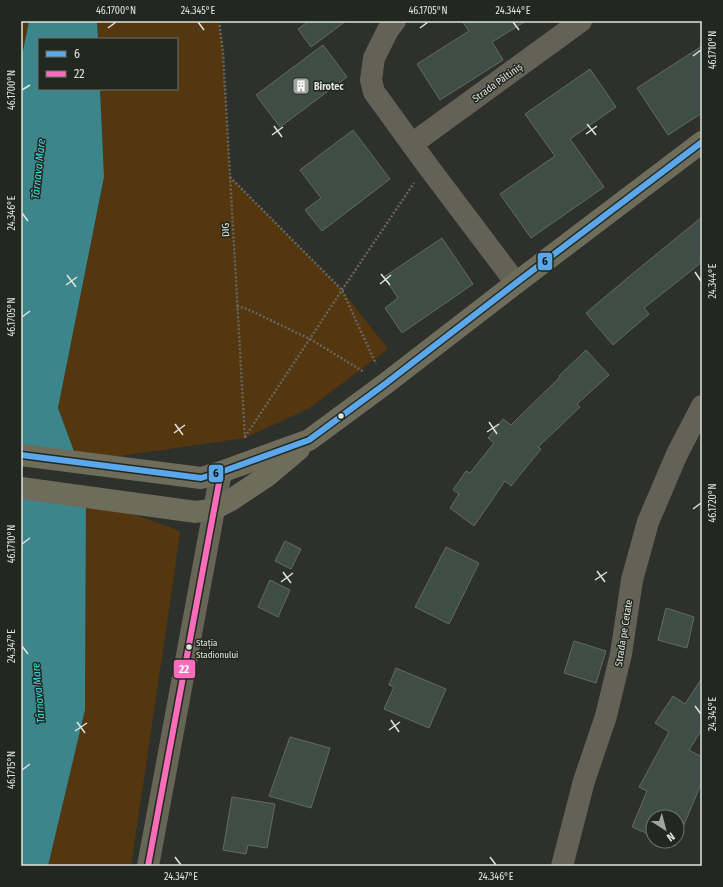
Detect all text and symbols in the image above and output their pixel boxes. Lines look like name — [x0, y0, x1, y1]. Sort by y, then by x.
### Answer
text: 46.1700°N — [96, 5, 136, 17]
text: 24.345°E — [181, 5, 215, 17]
text: 46.1705°N — [408, 5, 448, 17]
text: 24.344°E — [496, 5, 531, 17]
text: 46.1710°N — [707, 31, 719, 69]
legend — [38, 38, 178, 90]
text: 6 — [74, 47, 80, 61]
street label: Strada Păltiniș — [470, 61, 525, 105]
text: 22 — [74, 67, 85, 81]
text: 46.1700°N — [6, 70, 18, 110]
building icon: Birotec — [291, 76, 311, 96]
place label: Birotec — [314, 81, 344, 93]
water label: Târnava Mare — [29, 138, 48, 200]
text: 24.346°E — [6, 195, 18, 230]
street label: DIG — [220, 222, 232, 237]
line badge: 6 — [537, 252, 553, 271]
text: 6 — [542, 255, 548, 268]
text: 24.344°E — [707, 263, 719, 298]
text: 46.1705°N — [6, 297, 18, 337]
unlabelled marker — [336, 411, 346, 421]
line badge: 6 — [208, 464, 224, 483]
text: 6 — [213, 467, 219, 480]
text: 46.1720°N — [707, 483, 719, 523]
text: 46.1710°N — [6, 525, 18, 563]
street label: Strada pe Cetate — [613, 599, 635, 667]
text: 24.347°E — [6, 629, 18, 663]
place label: Stația Stadionului — [196, 638, 238, 660]
marker: Stația Stadionului — [184, 642, 194, 652]
line badge: 22 — [173, 659, 196, 679]
water label: Târnava Mare — [29, 662, 48, 724]
text: 22 — [178, 663, 189, 676]
text: 24.345°E — [707, 697, 719, 731]
text: 46.1715°N — [6, 751, 18, 789]
north arrow — [645, 809, 685, 849]
text: N — [664, 829, 677, 844]
text: 24.347°E — [164, 871, 198, 883]
text: 24.346°E — [479, 871, 514, 883]

